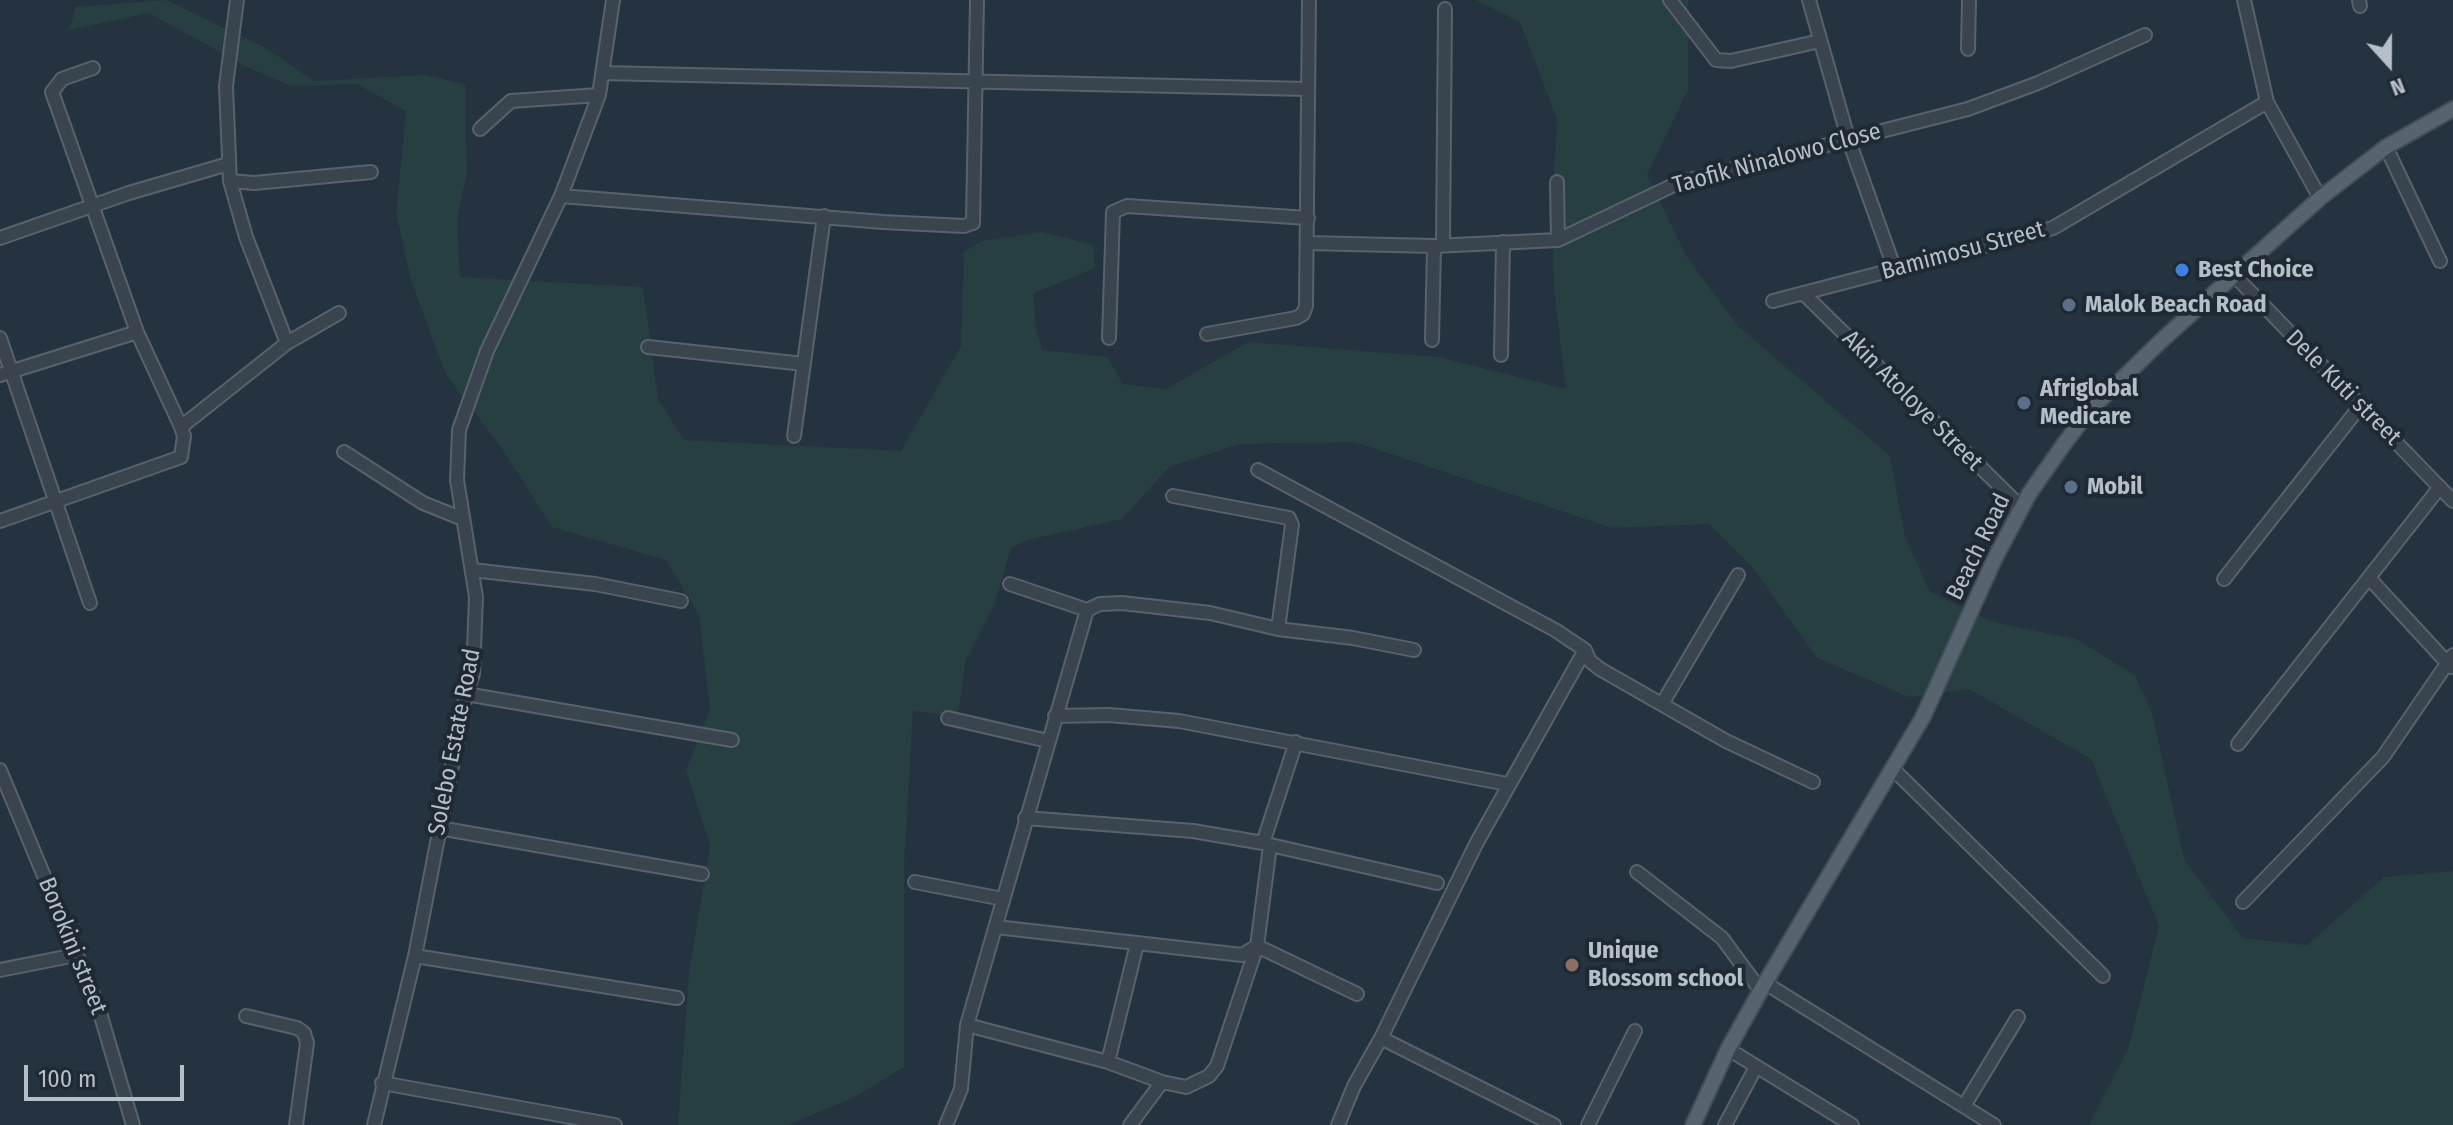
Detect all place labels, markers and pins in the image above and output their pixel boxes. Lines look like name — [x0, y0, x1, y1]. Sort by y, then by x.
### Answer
place label: Best Choice — [2198, 256, 2314, 284]
marker: Best Choice — [2173, 261, 2191, 279]
place label: Malok Beach Road — [2085, 291, 2267, 319]
marker: Malok Beach Road — [2060, 296, 2078, 314]
place label: Afriglobal Medicare — [2040, 375, 2138, 431]
marker: Afriglobal Medicare — [2015, 394, 2033, 412]
place label: Mobil — [2087, 473, 2143, 501]
marker: Mobil — [2062, 478, 2080, 496]
place label: Unique Blossom school — [1588, 937, 1743, 993]
marker: Unique Blossom school — [1563, 956, 1581, 974]

